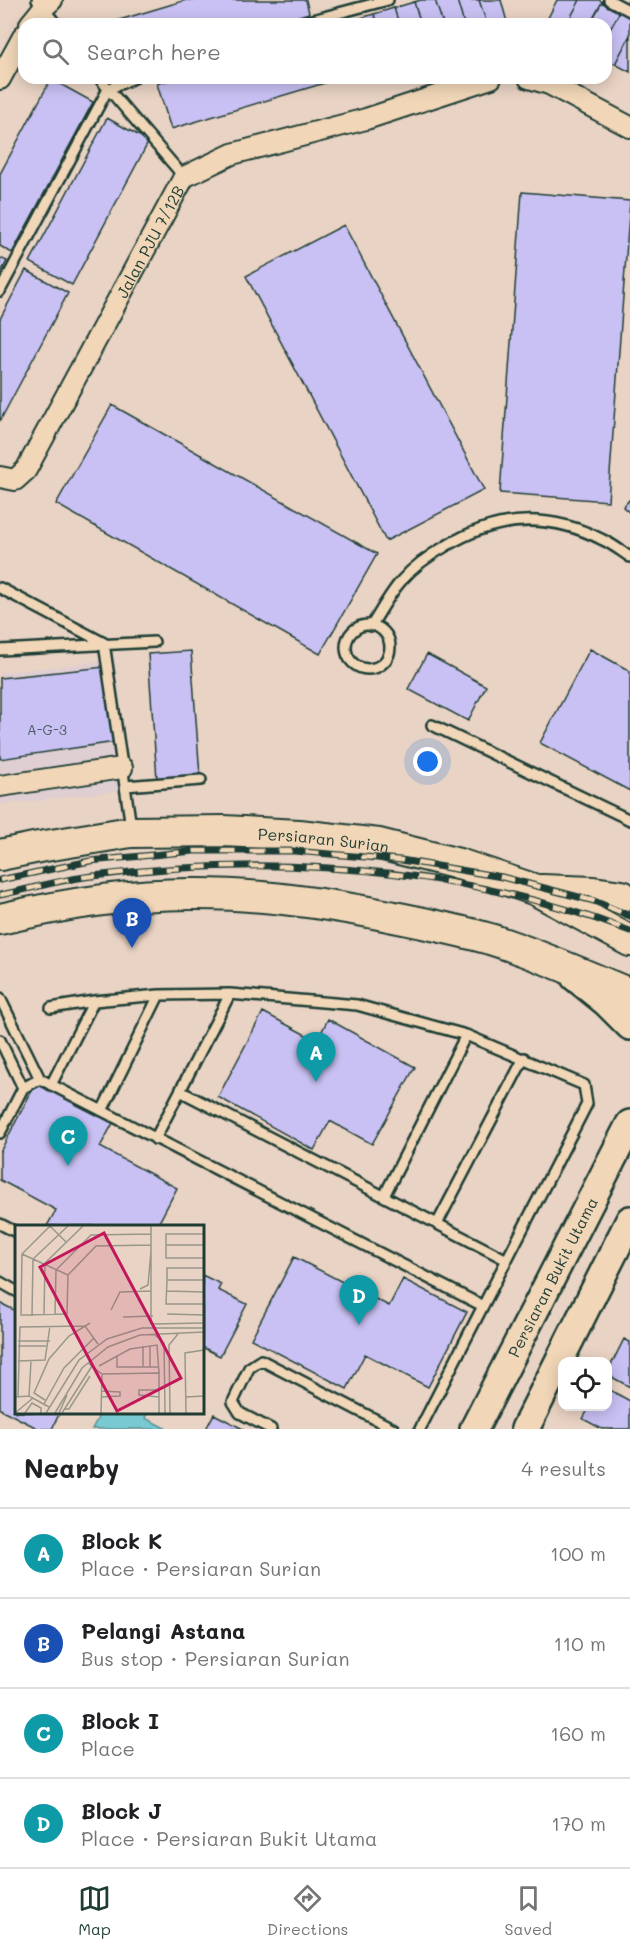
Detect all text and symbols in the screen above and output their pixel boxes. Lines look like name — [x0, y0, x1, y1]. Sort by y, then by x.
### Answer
search box — [18, 18, 612, 84]
icon: search — [39, 35, 72, 68]
text: Search here — [87, 37, 221, 66]
street label: Jalan PJU 7/12B — [111, 181, 188, 301]
house number: A-G-3 — [27, 720, 67, 739]
your location — [413, 747, 442, 776]
street label: Persiaran Surian — [257, 822, 392, 857]
pin: B — [112, 898, 152, 948]
pin: A — [296, 1032, 336, 1082]
pin: C — [48, 1116, 88, 1166]
street label: Persiaran Bukit Utama — [502, 1193, 602, 1360]
inset map — [15, 1225, 204, 1414]
pin: D — [340, 1276, 378, 1325]
map controls — [558, 1357, 612, 1411]
button: locate — [558, 1357, 612, 1411]
text: Nearby — [24, 1451, 119, 1485]
text: 4 results — [521, 1455, 606, 1481]
text: Block K — [81, 1526, 163, 1555]
text: A — [37, 1540, 50, 1566]
text: 100 m — [550, 1540, 606, 1566]
text: Place · Persiaran Surian — [81, 1555, 321, 1581]
text: Pelangi Astana — [81, 1616, 246, 1645]
text: B — [37, 1630, 50, 1656]
text: 110 m — [553, 1630, 606, 1656]
text: Bus stop · Persiaran Surian — [81, 1645, 350, 1671]
text: Block I — [81, 1706, 159, 1735]
text: C — [36, 1720, 51, 1746]
text: 160 m — [550, 1720, 606, 1746]
text: Place — [81, 1735, 135, 1761]
text: Block J — [81, 1796, 163, 1825]
text: D — [36, 1810, 51, 1836]
text: 170 m — [551, 1810, 606, 1836]
text: Place · Persiaran Bukit Utama — [81, 1825, 378, 1851]
tab: Map — [78, 1882, 111, 1939]
tab: Directions — [267, 1882, 348, 1939]
tab: Saved — [504, 1882, 552, 1939]

